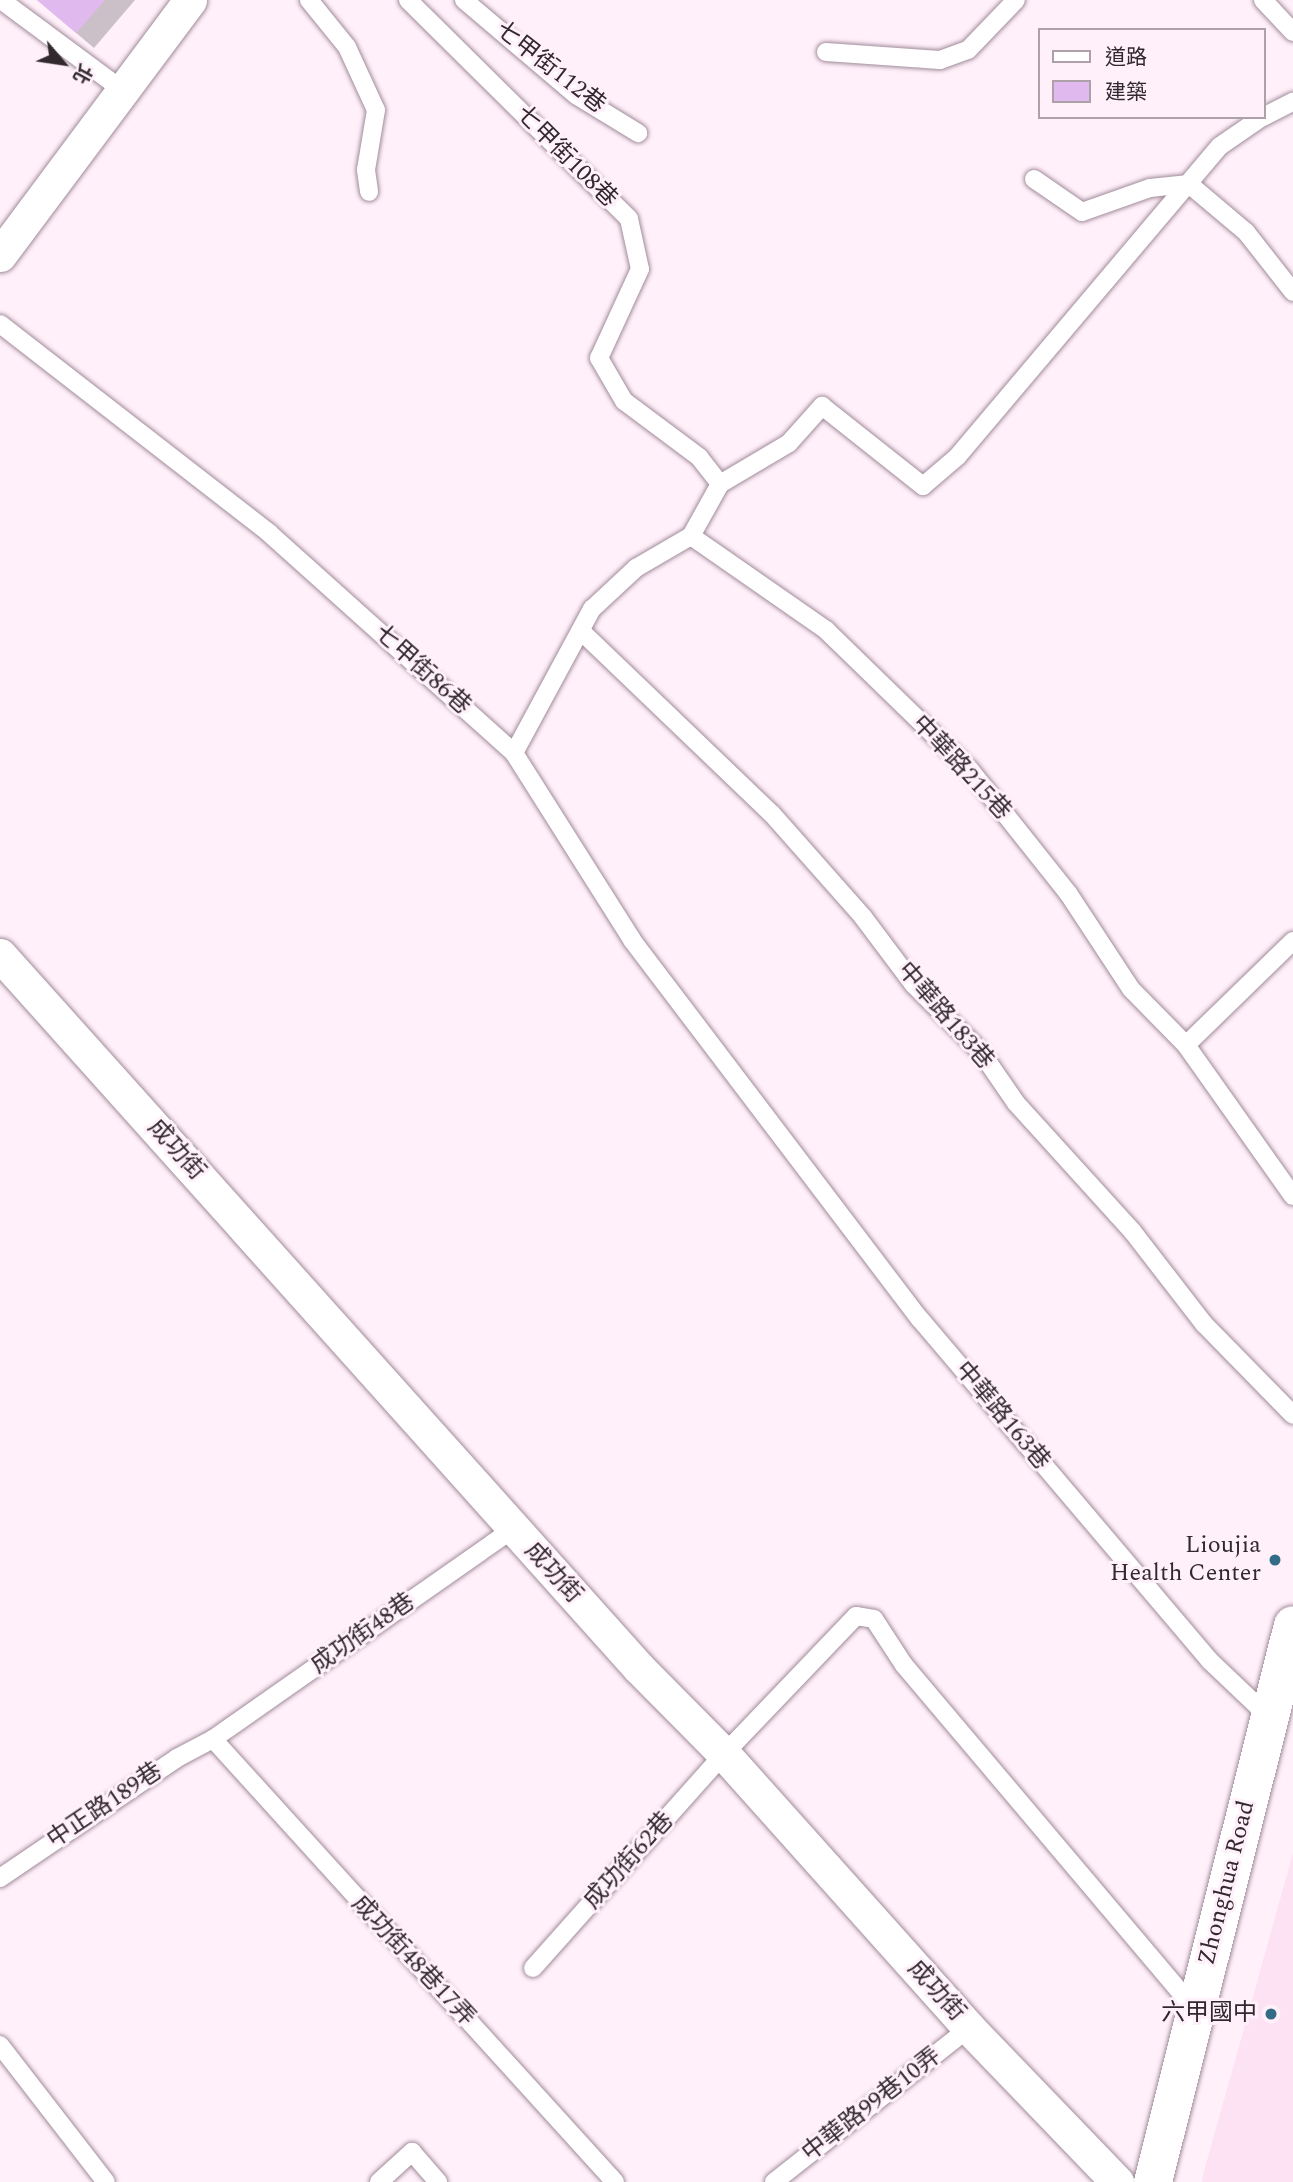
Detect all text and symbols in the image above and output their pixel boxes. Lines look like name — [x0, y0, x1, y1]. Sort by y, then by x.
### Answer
street label: 七甲街112巷 — [489, 16, 611, 120]
north arrow — [28, 28, 98, 98]
legend — [1038, 28, 1265, 119]
text: 道路 — [1105, 42, 1147, 74]
text: 北 — [65, 58, 99, 89]
text: 建築 — [1105, 77, 1147, 109]
street label: 七甲街108巷 — [509, 100, 623, 214]
street label: 七甲街86巷 — [368, 619, 476, 721]
street label: 中華路215巷 — [905, 710, 1017, 826]
street label: 中華路183巷 — [891, 957, 999, 1075]
street label: 成功街 — [141, 1114, 211, 1186]
street label: 中華路163巷 — [949, 1356, 1055, 1476]
place label: Lioujia Health Center — [1110, 1532, 1261, 1588]
street label: 成功街 — [518, 1537, 588, 1609]
marker: Lioujia Health Center — [1267, 1552, 1283, 1568]
street label: 成功街48巷 — [306, 1588, 420, 1680]
street label: 中正路189巷 — [42, 1757, 168, 1855]
street label: Zhonghua Road — [1193, 1798, 1261, 1968]
street label: 成功街62巷 — [578, 1807, 680, 1915]
street label: 成功街48巷17弄 — [345, 1890, 481, 2032]
street label: 成功街 — [901, 1955, 971, 2027]
place label: 六甲國中 — [1161, 2000, 1257, 2028]
marker: 六甲國中 — [1263, 2006, 1279, 2022]
street label: 中華路99巷10弄 — [797, 2042, 947, 2168]

